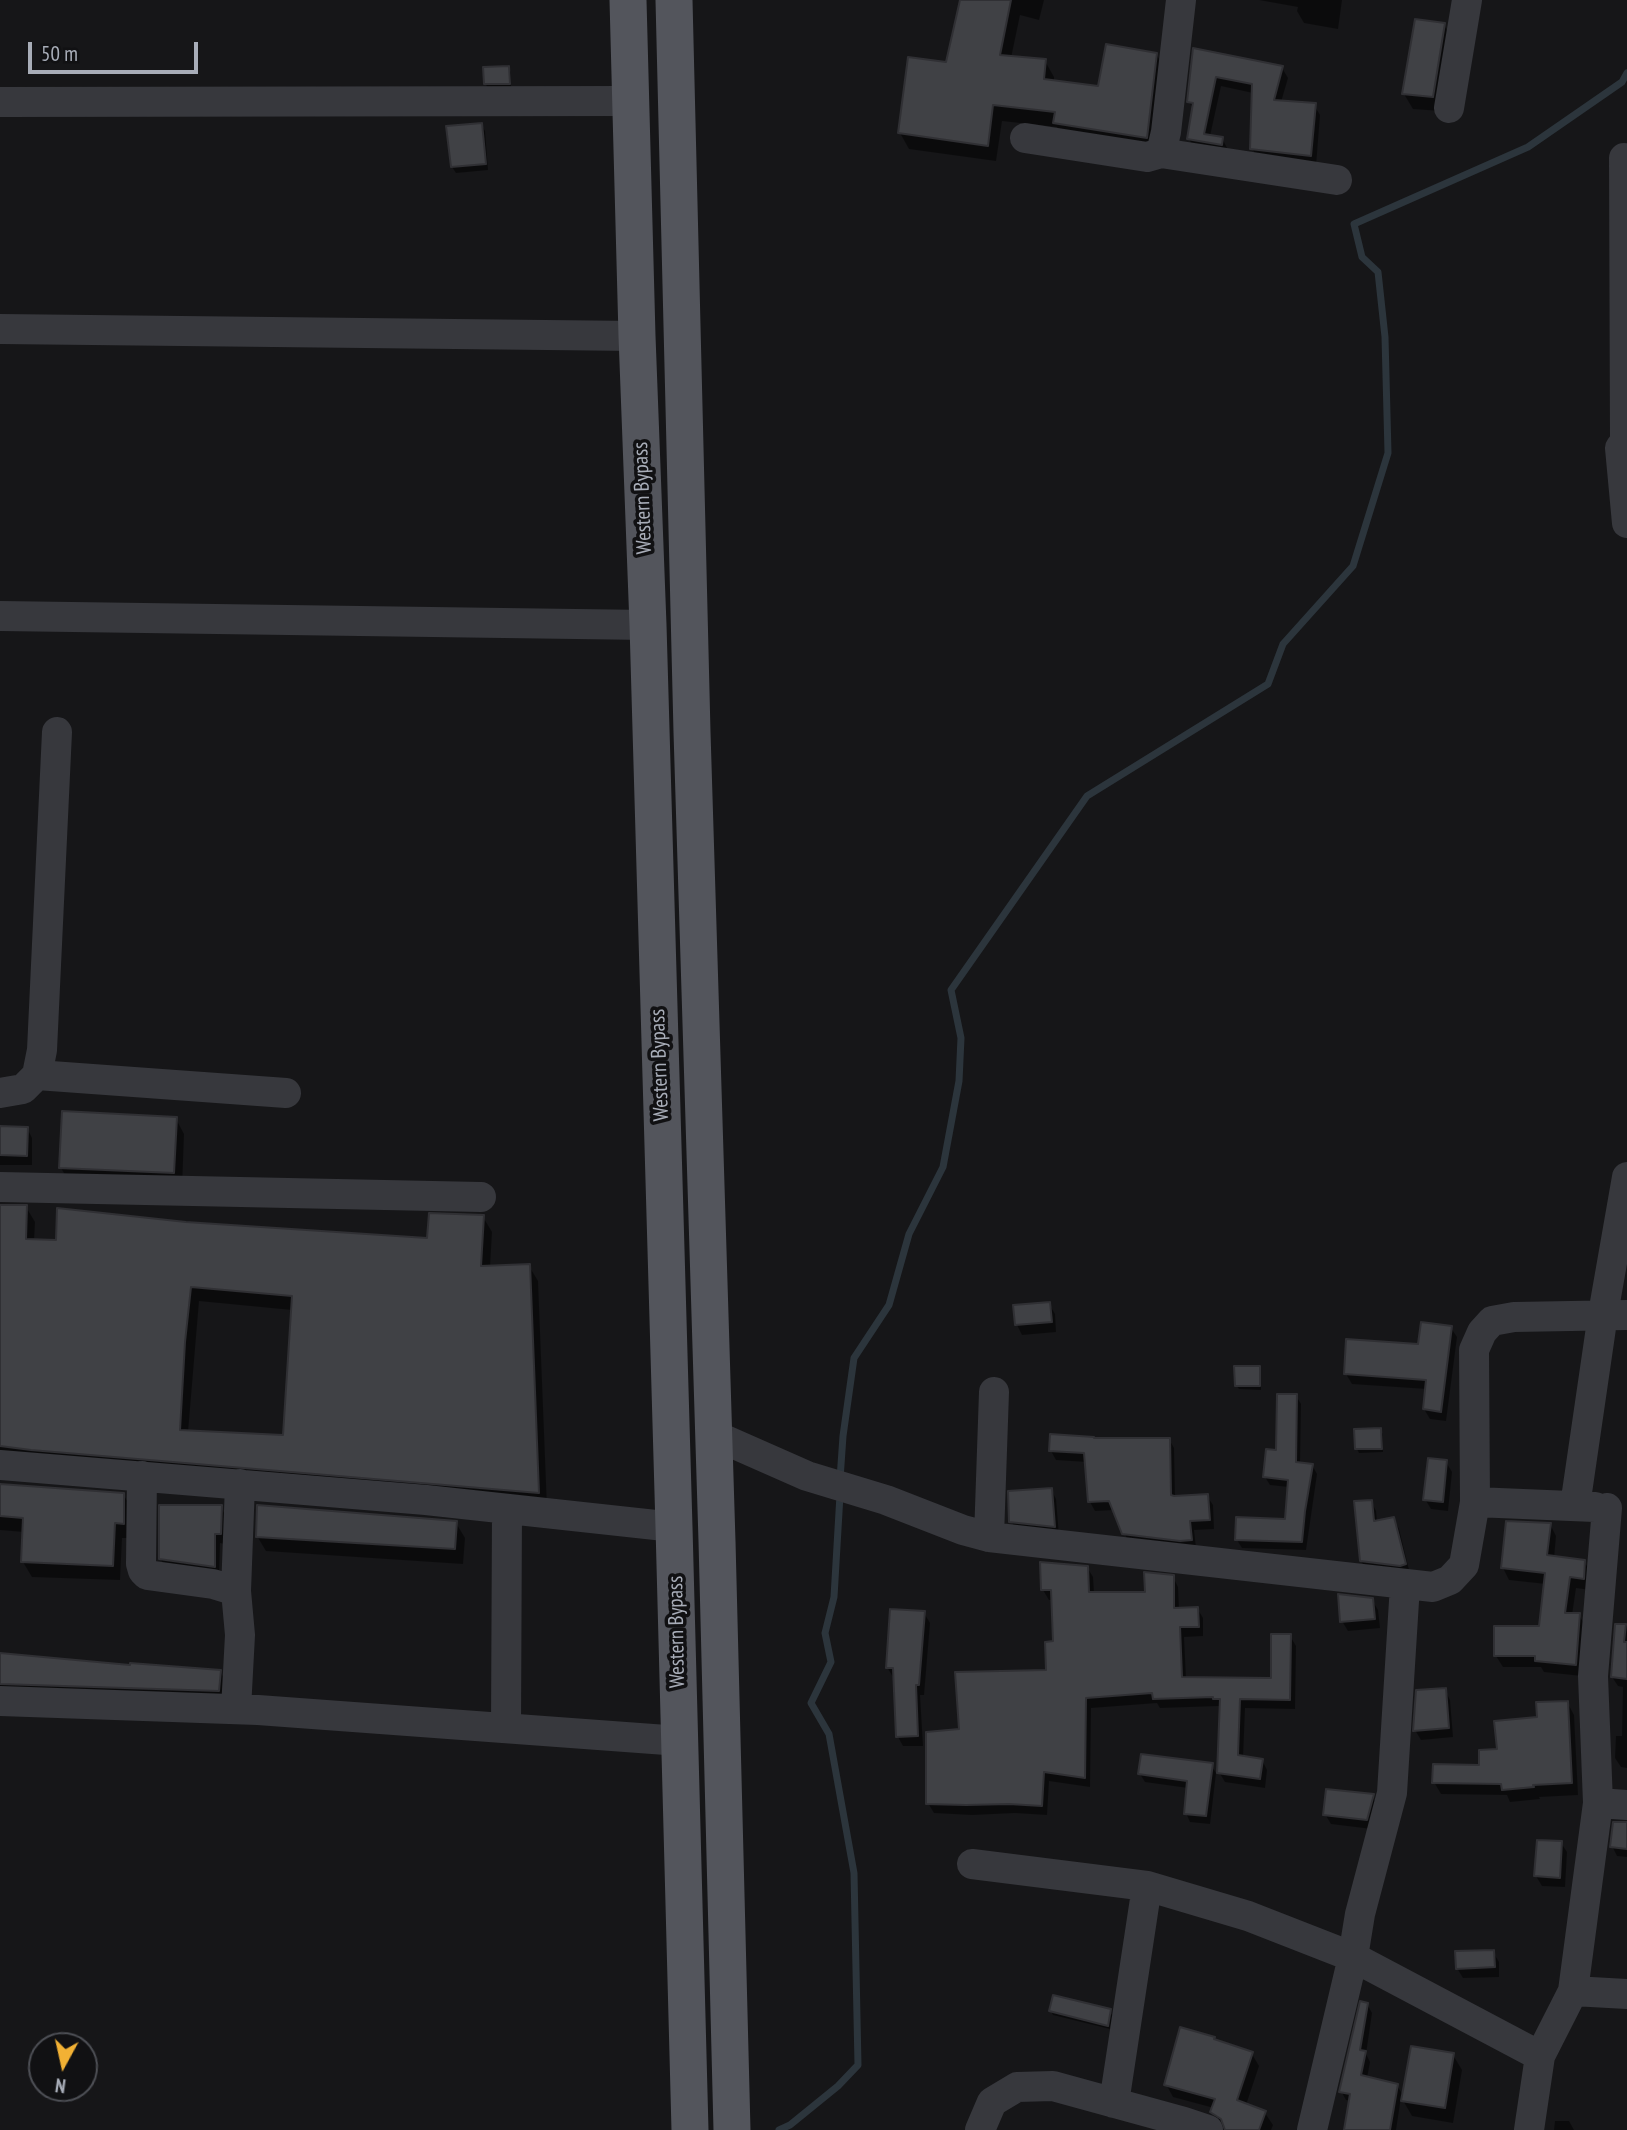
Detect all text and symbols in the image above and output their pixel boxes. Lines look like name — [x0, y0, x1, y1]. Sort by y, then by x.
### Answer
scale bar — [32, 28, 201, 72]
text: 50 m — [41, 40, 78, 67]
street label: Western Bypass — [628, 441, 658, 555]
street label: Western Bypass — [645, 1008, 675, 1122]
street label: Western Bypass — [663, 1576, 691, 1688]
north arrow — [28, 2032, 98, 2102]
text: N — [54, 2073, 67, 2098]

